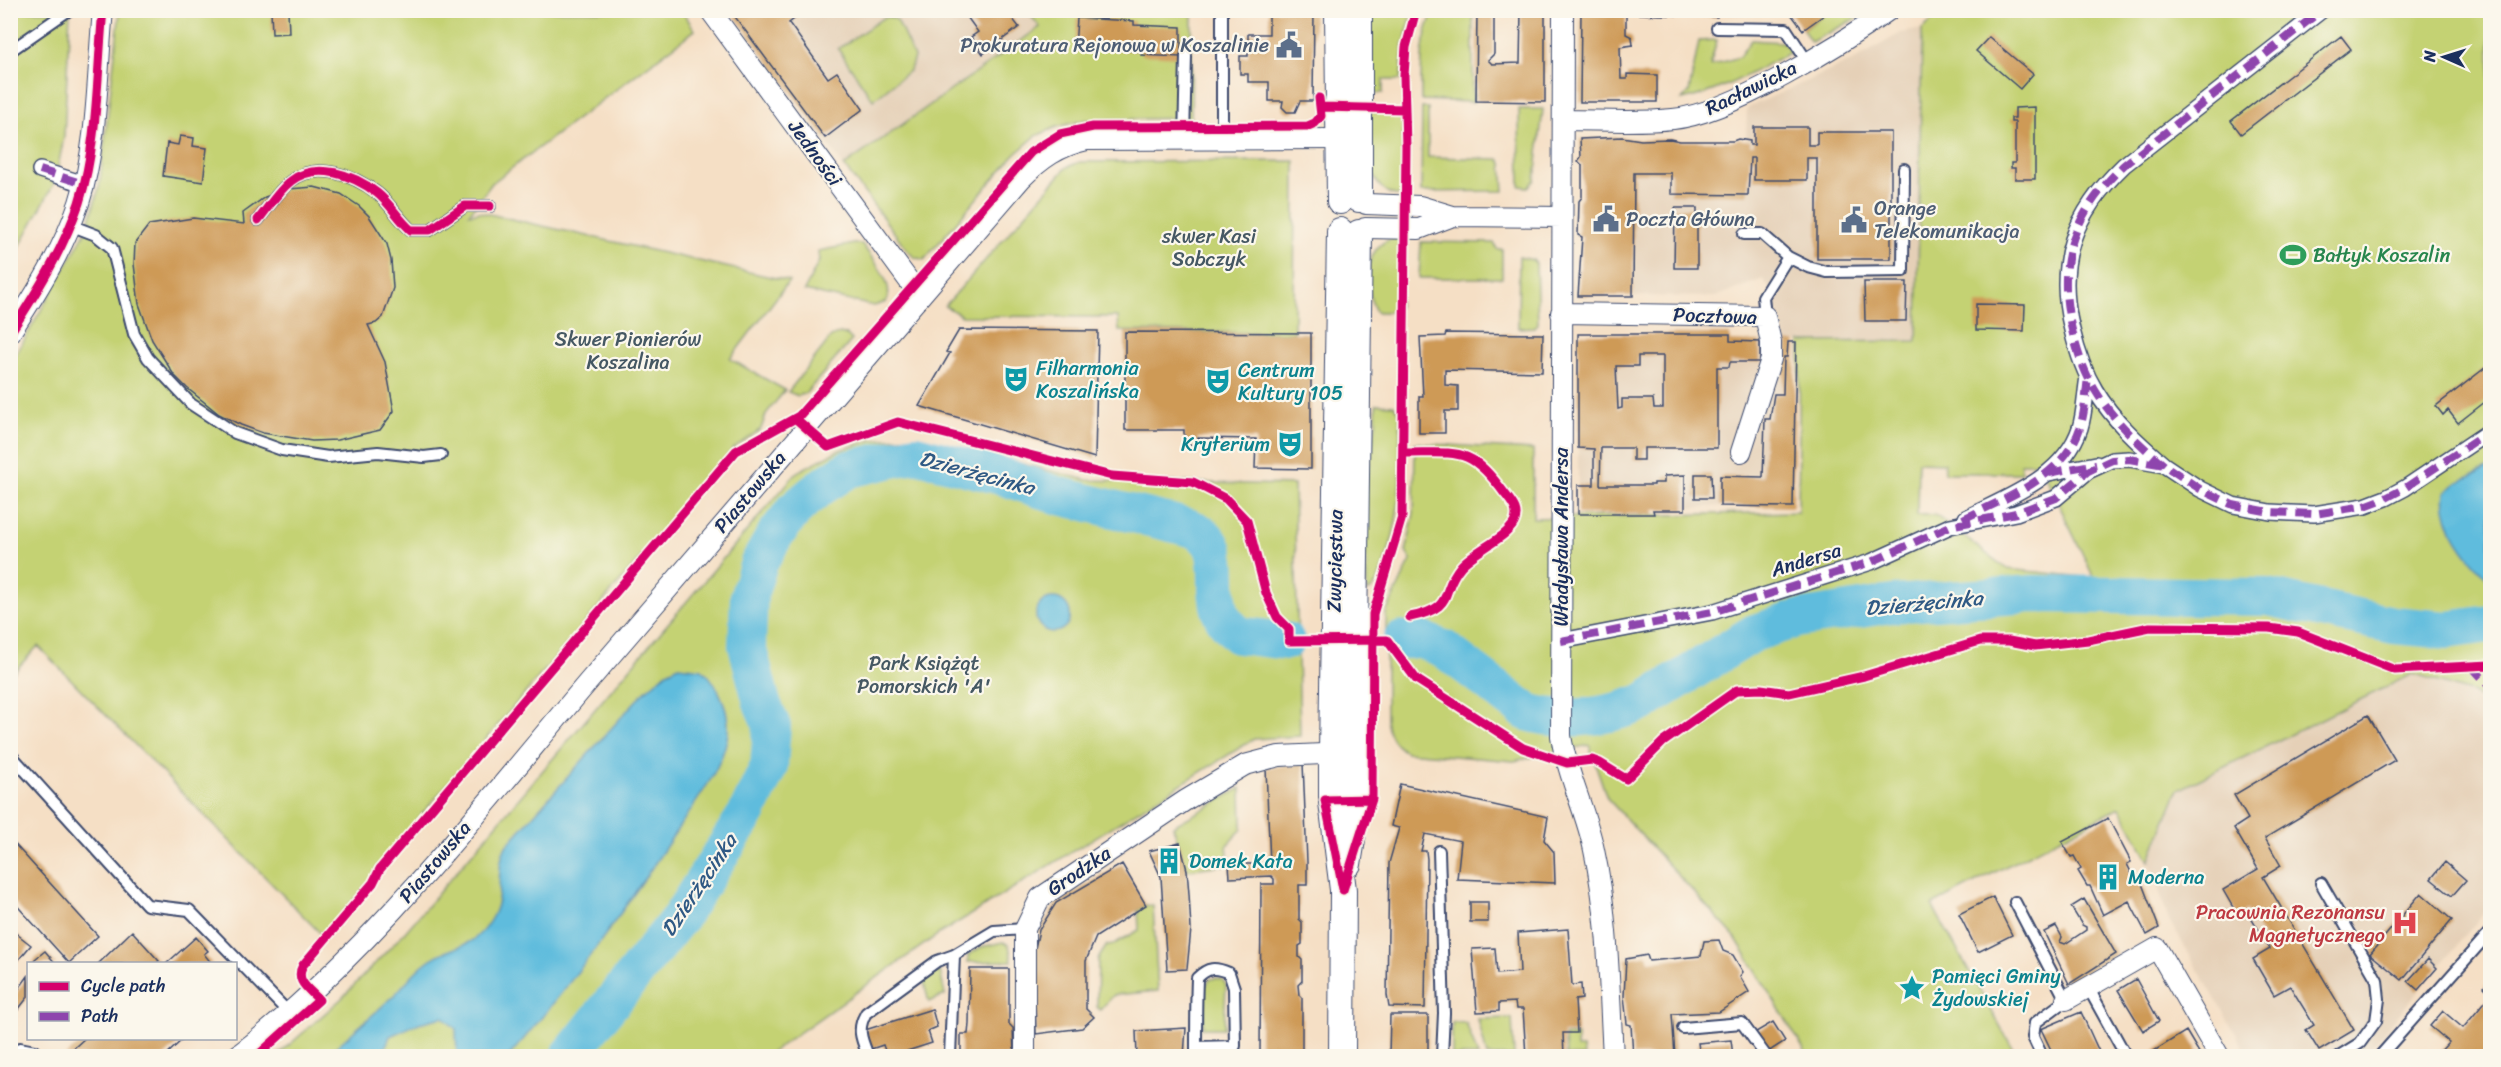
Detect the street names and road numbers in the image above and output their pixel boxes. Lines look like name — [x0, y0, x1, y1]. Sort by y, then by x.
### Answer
street label: Racławicka — [1699, 51, 1803, 125]
street label: Jedności — [778, 111, 852, 194]
street label: Pocztowa — [1672, 297, 1758, 335]
street label: Piastowska — [705, 443, 795, 541]
street label: Władysława Andersa — [1544, 447, 1579, 626]
street label: Zwycięstwa — [1317, 508, 1353, 613]
street label: Andersa — [1765, 532, 1847, 588]
street label: Piastowska — [390, 813, 480, 911]
street label: Grodzka — [1040, 836, 1119, 906]

